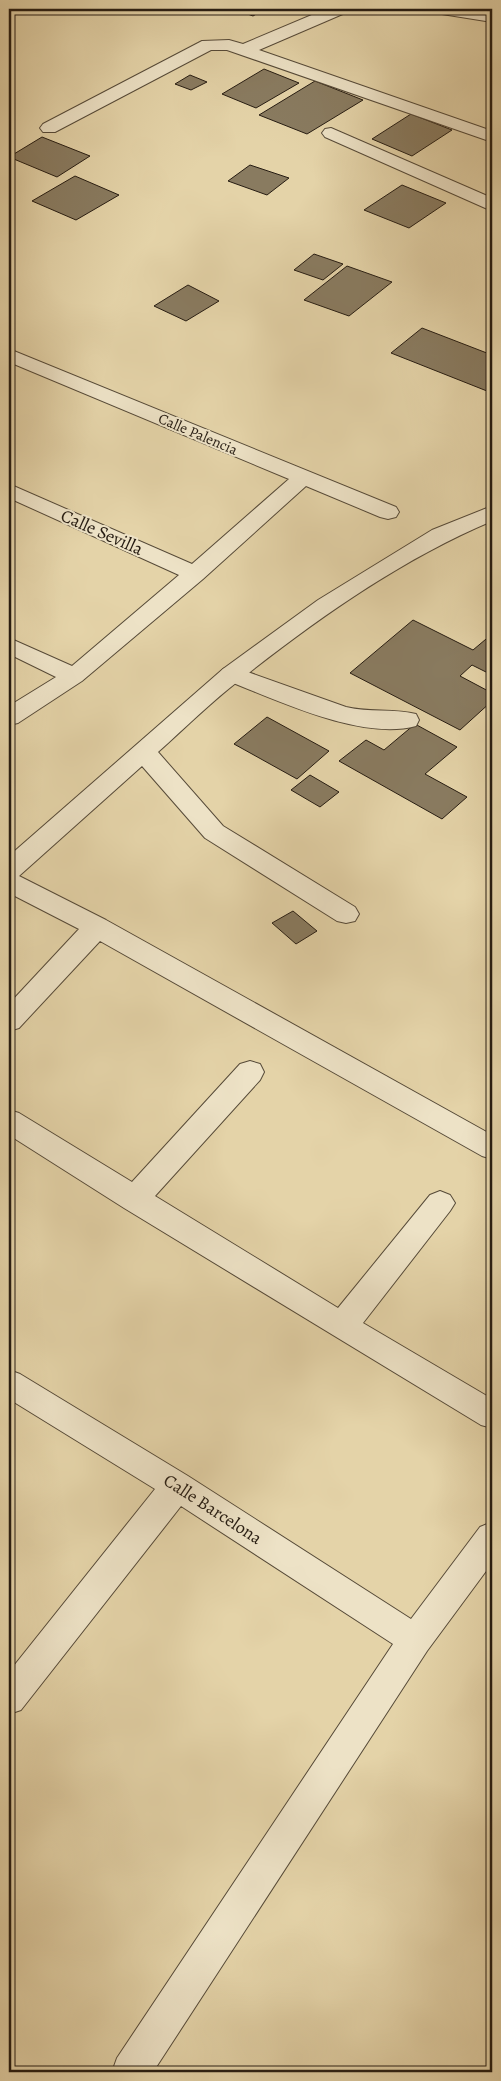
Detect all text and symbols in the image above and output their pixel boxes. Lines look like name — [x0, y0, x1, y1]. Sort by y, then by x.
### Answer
street label: Calle Palencia — [155, 408, 241, 460]
street label: Calle Sevilla — [57, 503, 147, 561]
street label: Calle Barcelona — [159, 1468, 267, 1550]

